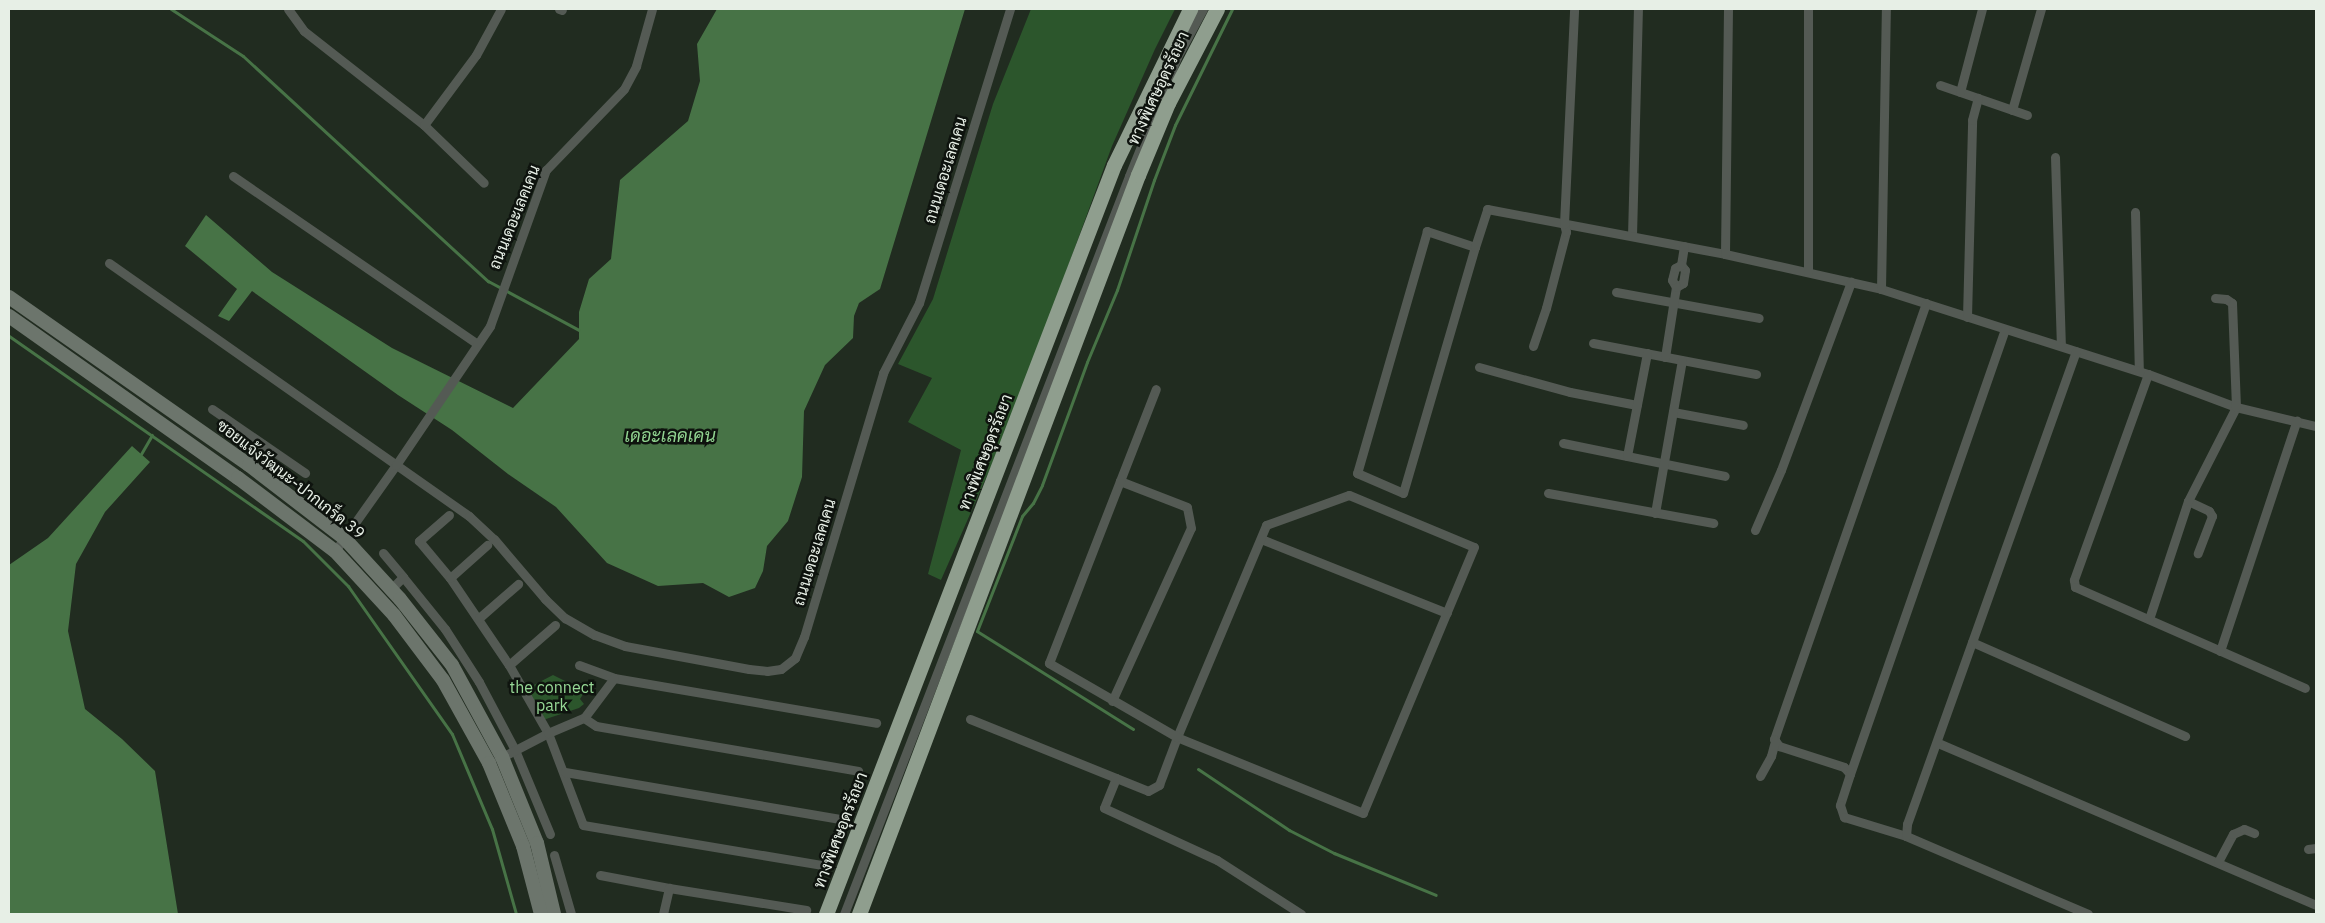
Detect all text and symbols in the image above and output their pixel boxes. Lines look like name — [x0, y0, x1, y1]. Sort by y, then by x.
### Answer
street label: ทางพิเศษอุดรรัถยา — [1123, 28, 1193, 148]
street label: ถนนเดอะเลคเคน — [920, 114, 970, 226]
street label: ถนนเดอะเลคเคน — [484, 162, 544, 272]
street label: ทางพิเศษอุดรรัถยา — [954, 391, 1016, 513]
street label: ซอยแจ้งวัฒนะ-ปากเกร็ด 39 — [213, 415, 369, 543]
water label: เดอะเลคเคน — [624, 425, 716, 447]
street label: ถนนเดอะเลคเคน — [789, 496, 839, 608]
park label: the connect park — [510, 677, 594, 715]
street label: ทางพิเศษอุดรรัถยา — [809, 769, 871, 891]

